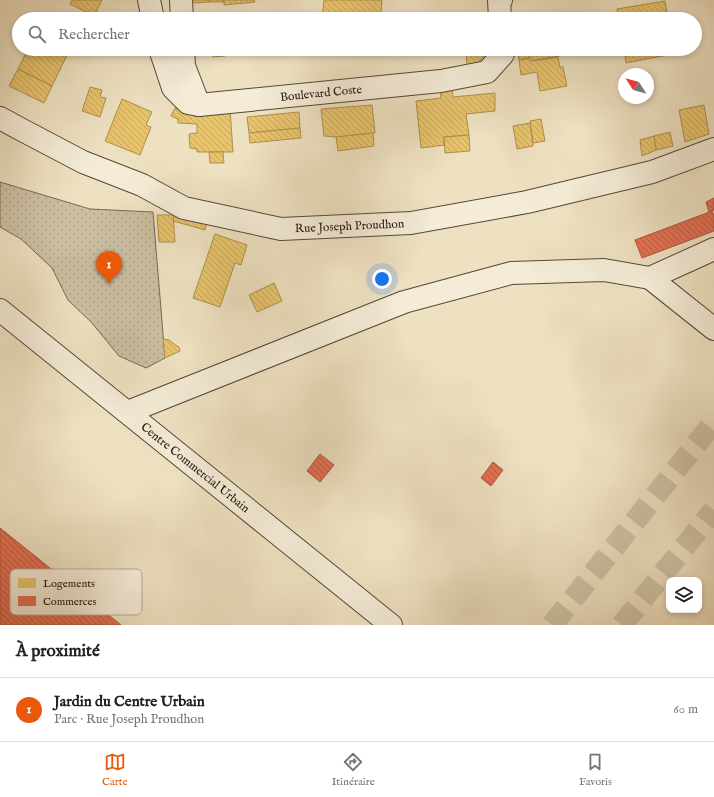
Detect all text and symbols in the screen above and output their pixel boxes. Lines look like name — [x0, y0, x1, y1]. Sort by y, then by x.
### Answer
search box — [12, 12, 702, 56]
icon: search — [26, 23, 48, 45]
text: Rechercher — [58, 25, 130, 44]
north arrow — [618, 68, 654, 104]
street label: Boulevard Coste — [279, 82, 363, 105]
street label: Rue Joseph Proudhon — [295, 216, 405, 236]
pin: 1 — [96, 251, 122, 284]
your location — [372, 269, 392, 289]
street label: Centre Commercial Urbain — [138, 419, 253, 517]
legend — [10, 569, 142, 615]
text: Logements — [43, 577, 95, 591]
map controls — [666, 577, 702, 613]
button: layers — [666, 577, 702, 613]
text: Commerces — [43, 595, 97, 609]
text: À proximité — [16, 641, 100, 662]
text: Jardin du Centre Urbain — [54, 692, 205, 711]
text: 1 — [27, 701, 31, 718]
text: 60 m — [673, 701, 698, 718]
text: Parc · Rue Joseph Proudhon — [54, 711, 204, 728]
tab: Carte — [102, 751, 128, 789]
tab: Itinéraire — [332, 751, 375, 789]
tab: Favoris — [579, 751, 612, 789]

